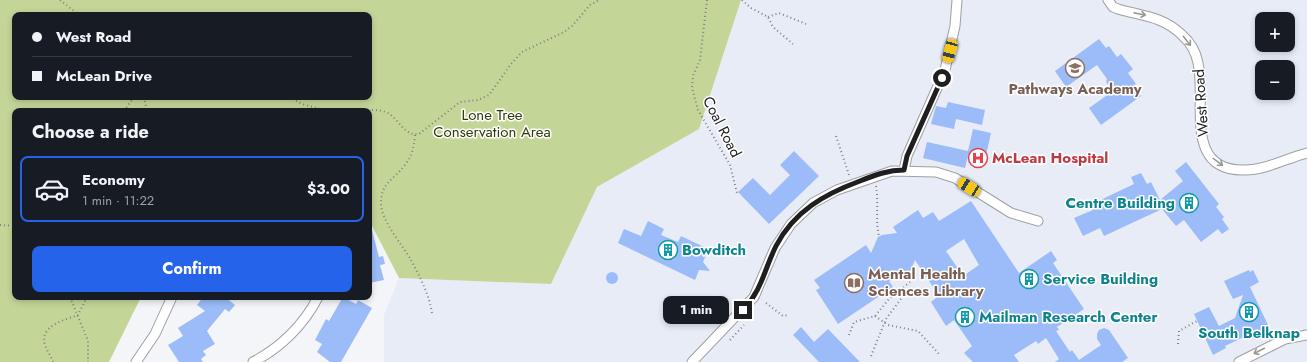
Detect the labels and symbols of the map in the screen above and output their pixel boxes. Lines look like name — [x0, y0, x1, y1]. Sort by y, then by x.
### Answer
one-way arrow — [1133, 10, 1146, 18]
one-way arrow — [1183, 36, 1191, 47]
car — [941, 38, 959, 64]
school or university icon: Pathways Academy — [1064, 57, 1086, 79]
street label: West Road — [1188, 68, 1214, 138]
route start — [933, 69, 951, 87]
place label: Pathways Academy — [1008, 78, 1142, 100]
street label: Coal Road — [697, 93, 747, 161]
park label: Lone Tree Conservation Area — [433, 104, 551, 143]
hospital icon: McLean Hospital — [967, 147, 989, 169]
place label: McLean Hospital — [992, 147, 1108, 169]
one-way arrow — [1213, 158, 1224, 166]
car — [956, 176, 982, 198]
place label: Centre Building — [1066, 192, 1175, 214]
building icon: Centre Building — [1178, 192, 1200, 214]
building icon: Bowditch — [657, 239, 679, 261]
place label: Bowditch — [682, 239, 746, 261]
place label: Mental Health Sciences Library — [868, 263, 984, 302]
building icon: Service Building — [1018, 268, 1040, 290]
place label: Service Building — [1043, 268, 1158, 290]
library icon: Mental Health Sciences Library — [843, 272, 865, 294]
callout: 1 min — [663, 296, 729, 324]
route end — [734, 301, 752, 319]
building icon: South Belknap — [1238, 301, 1260, 323]
building icon: Mailman Research Center — [954, 306, 976, 328]
place label: Mailman Research Center — [979, 306, 1158, 328]
place label: South Belknap — [1198, 322, 1300, 344]
one-way arrow — [1253, 348, 1265, 356]

